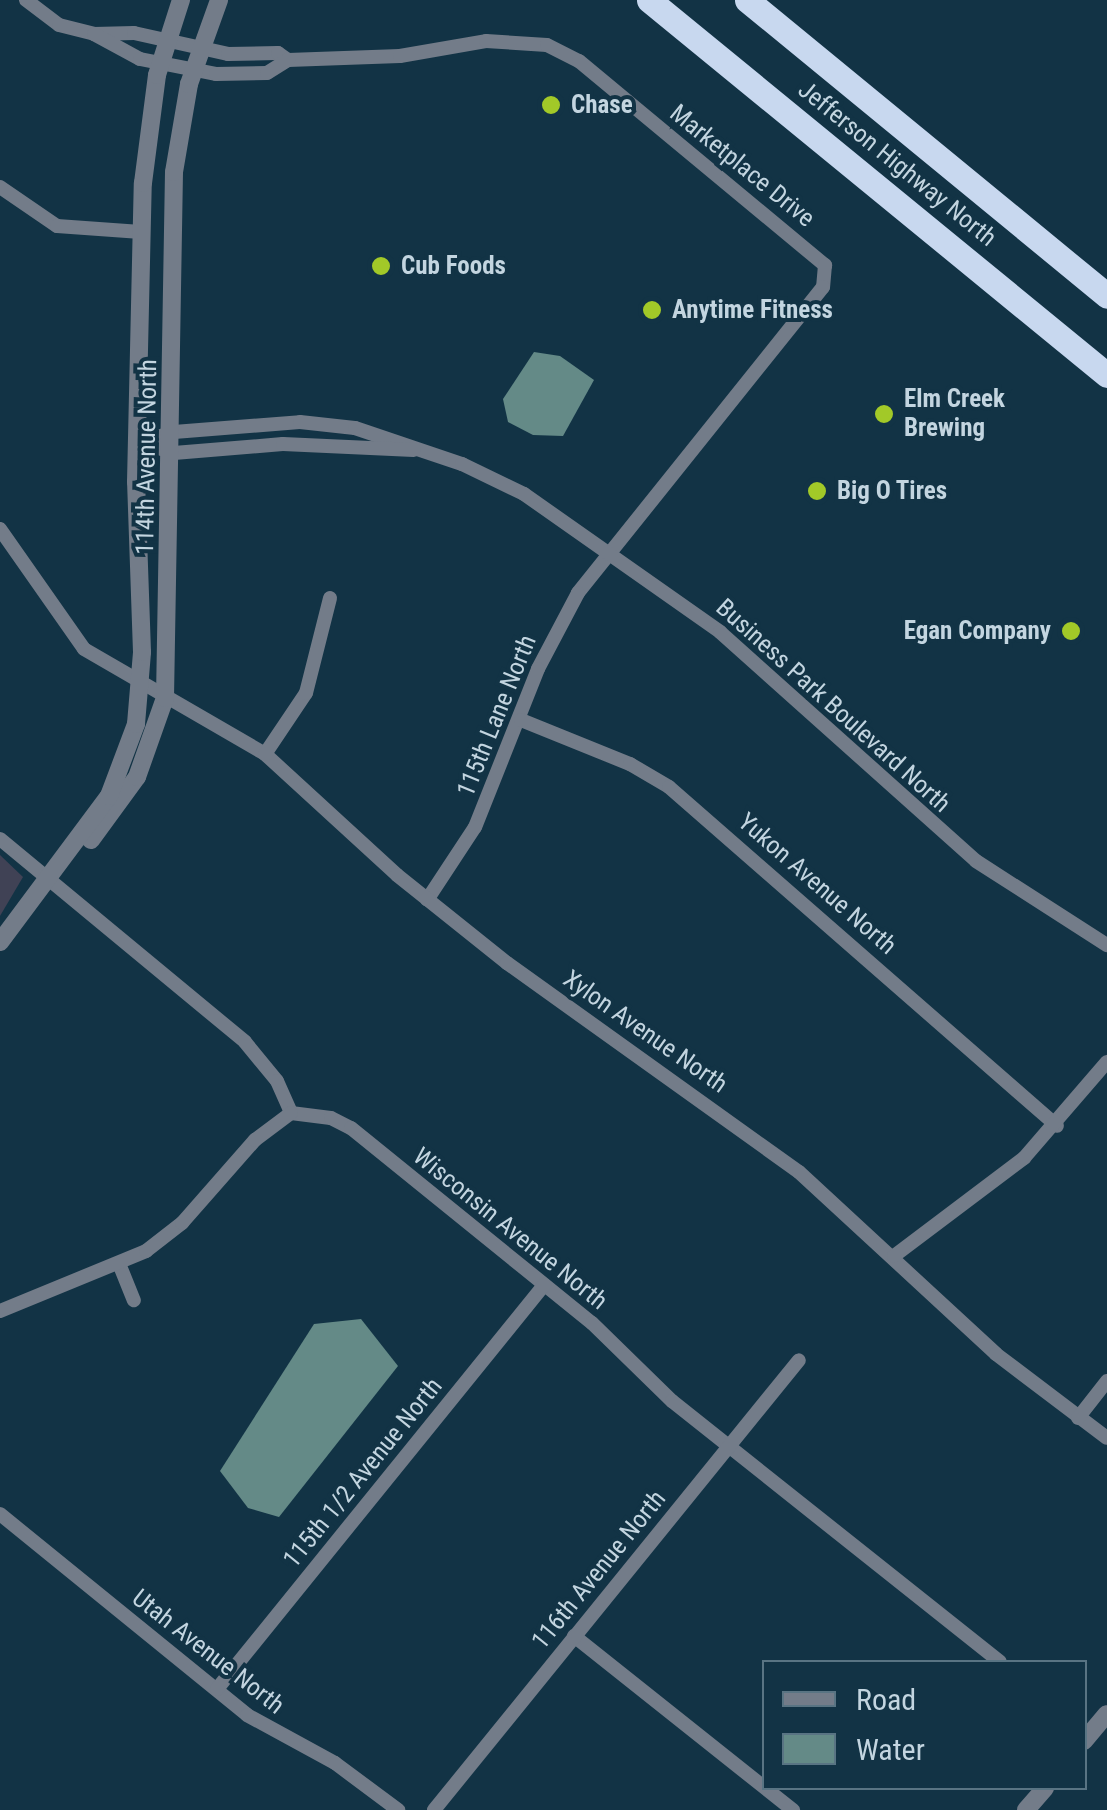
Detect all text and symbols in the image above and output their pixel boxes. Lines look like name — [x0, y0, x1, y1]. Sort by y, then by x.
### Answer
street label: Jefferson Highway North — [792, 75, 1002, 253]
place label: Chase — [571, 90, 633, 120]
marker: Chase — [540, 94, 562, 116]
street label: Marketplace Drive — [664, 98, 820, 234]
place label: Cub Foods — [401, 251, 506, 281]
marker: Cub Foods — [370, 255, 392, 277]
place label: Anytime Fitness — [672, 295, 833, 325]
marker: Anytime Fitness — [641, 299, 663, 321]
street label: 114th Avenue North — [130, 359, 164, 555]
place label: Elm Creek Brewing — [904, 385, 1005, 444]
marker: Elm Creek Brewing — [873, 403, 895, 425]
place label: Big O Tires — [837, 476, 948, 506]
marker: Big O Tires — [806, 480, 828, 502]
street label: Business Park Boulevard North — [710, 593, 956, 819]
place label: Egan Company — [904, 616, 1051, 646]
marker: Egan Company — [1060, 620, 1082, 642]
street label: 115th Lane North — [451, 631, 543, 801]
street label: Yukon Avenue North — [732, 807, 902, 961]
street label: Xylon Avenue North — [557, 964, 733, 1100]
street label: Wisconsin Avenue North — [407, 1142, 613, 1316]
street label: 115th 1/2 Avenue North — [277, 1372, 449, 1574]
street label: 116th Avenue North — [526, 1485, 672, 1655]
street label: Utah Avenue North — [126, 1583, 290, 1721]
legend — [762, 1660, 1087, 1790]
text: Road — [856, 1682, 916, 1717]
text: Water — [856, 1732, 925, 1767]

